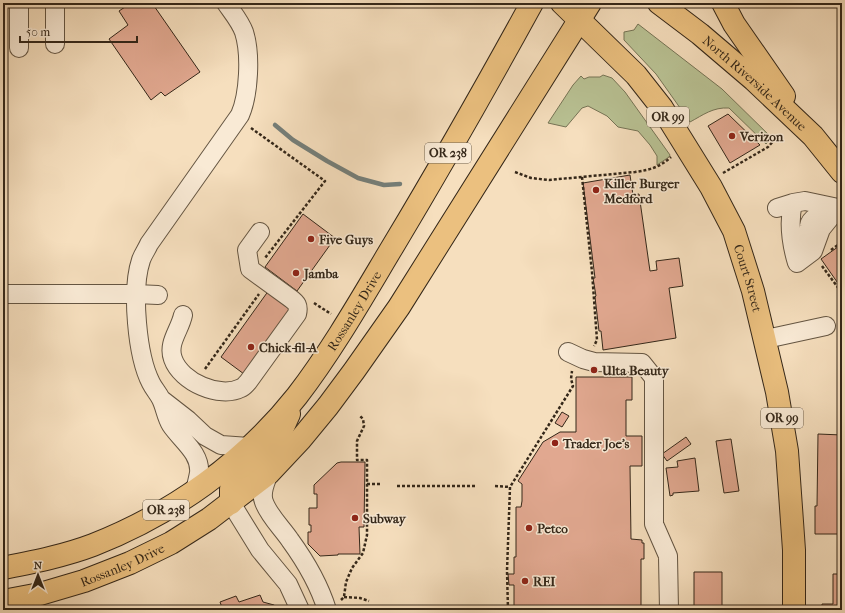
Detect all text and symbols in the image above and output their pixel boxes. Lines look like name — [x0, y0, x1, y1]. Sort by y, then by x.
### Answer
scale bar — [20, 18, 137, 44]
text: 50 m — [26, 25, 50, 39]
street label: North Riverside Avenue — [700, 33, 810, 134]
road number: OR 99 — [647, 107, 689, 127]
place label: Verizon — [739, 129, 784, 144]
marker: Verizon — [727, 131, 737, 141]
road number: OR 238 — [425, 143, 471, 163]
place label: Killer Burger Medford — [603, 176, 680, 206]
marker: Killer Burger Medford — [591, 185, 601, 195]
place label: Five Guys — [318, 232, 373, 248]
marker: Five Guys — [306, 234, 316, 244]
street label: Court Street — [731, 242, 765, 314]
place label: Jamba — [302, 266, 339, 282]
marker: Jamba — [291, 268, 301, 278]
street label: Rossanley Drive — [324, 268, 385, 354]
place label: Chick-fil-A — [259, 340, 318, 355]
marker: Chick-fil-A — [246, 342, 256, 352]
place label: Ulta Beauty — [601, 363, 670, 379]
marker: Ulta Beauty — [589, 365, 599, 375]
road number: OR 99 — [761, 408, 803, 428]
place label: Trader Joe's — [562, 436, 630, 452]
marker: Trader Joe's — [550, 438, 560, 448]
road number: OR 238 — [143, 500, 189, 520]
place label: Subway — [363, 511, 407, 527]
marker: Subway — [350, 513, 360, 523]
place label: Petco — [537, 521, 568, 536]
marker: Petco — [524, 523, 534, 533]
street label: Rossanley Drive — [78, 540, 167, 590]
north arrow — [18, 555, 58, 595]
text: N — [34, 559, 43, 572]
place label: REI — [533, 574, 556, 589]
marker: REI — [520, 576, 530, 586]

